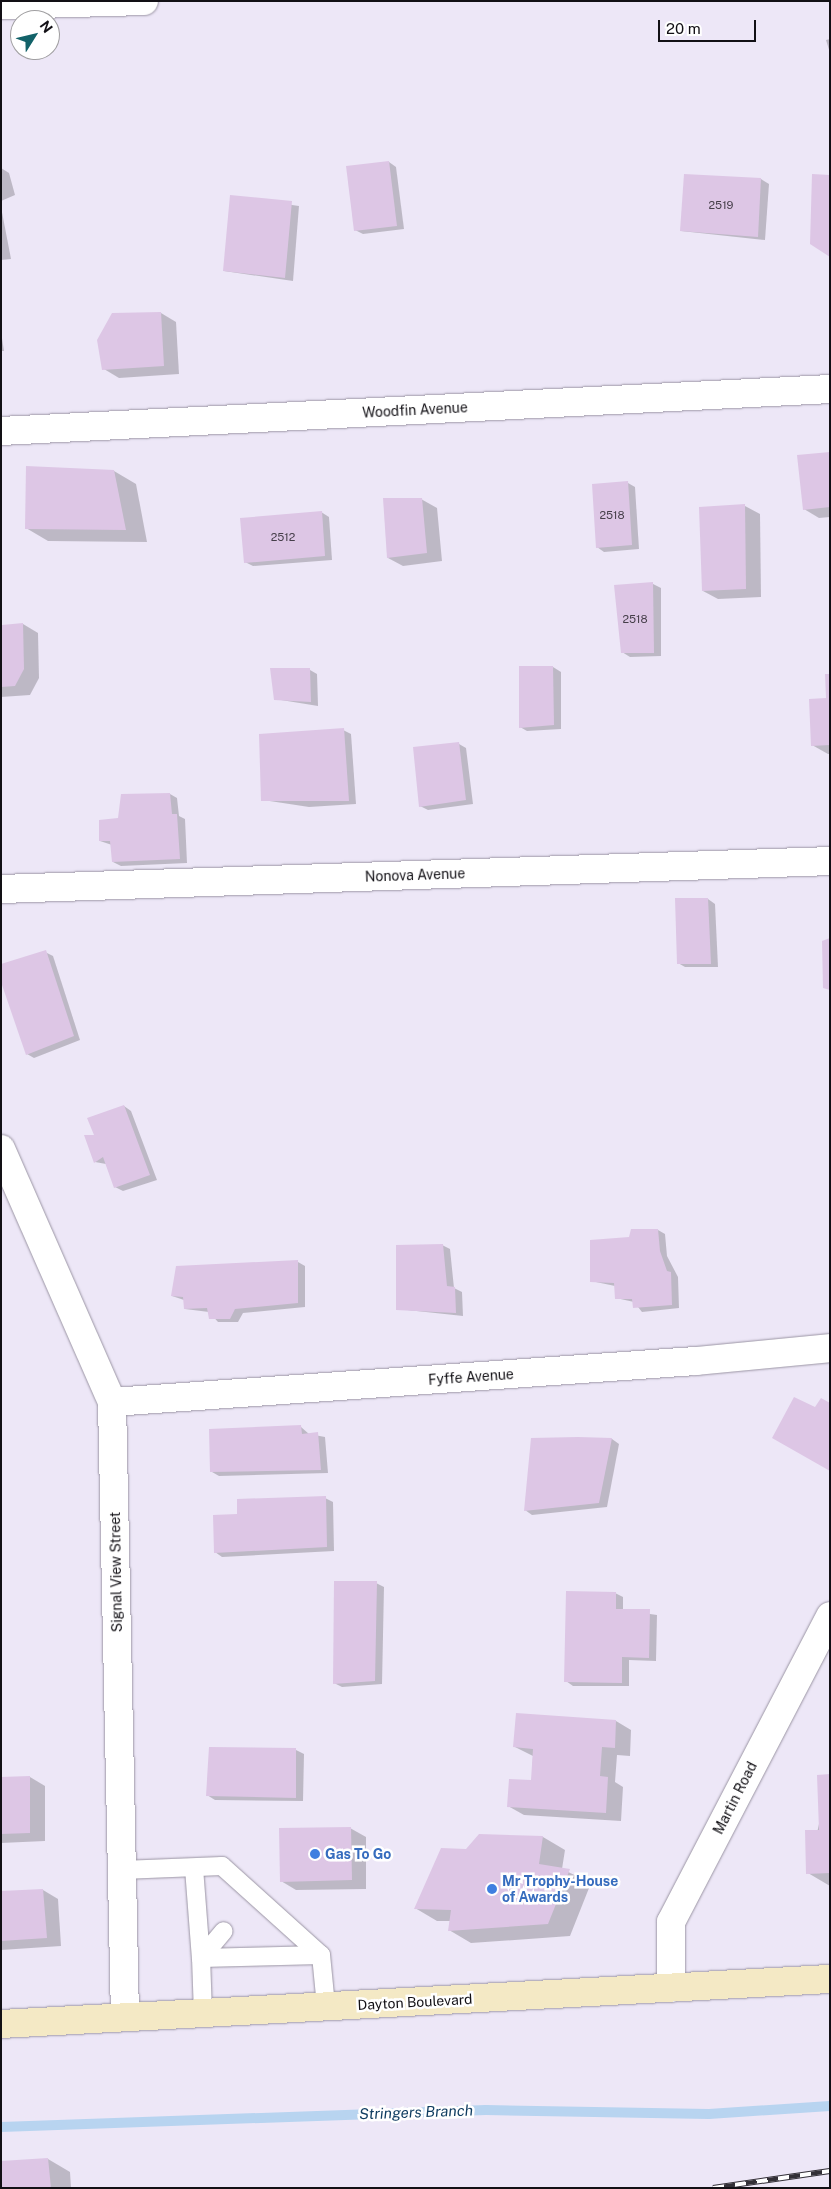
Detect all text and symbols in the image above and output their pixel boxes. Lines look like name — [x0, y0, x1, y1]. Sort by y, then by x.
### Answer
north arrow — [10, 10, 60, 60]
scale bar — [661, 10, 758, 42]
text: N — [37, 18, 56, 36]
text: 20 m — [666, 20, 701, 37]
house number: 2519 — [709, 198, 733, 212]
street label: Woodfin Avenue — [362, 399, 468, 421]
house number: 2518 — [599, 508, 625, 522]
house number: 2512 — [271, 530, 295, 544]
house number: 2518 — [622, 612, 648, 626]
street label: Nonova Avenue — [365, 865, 465, 885]
street label: Fyffe Avenue — [428, 1366, 514, 1388]
street label: Signal View Street — [107, 1511, 125, 1633]
street label: Martin Road — [710, 1759, 760, 1837]
place label: Gas To Go — [325, 1846, 391, 1862]
marker: Gas To Go — [309, 1848, 321, 1860]
place label: Mr Trophy-House of Awards — [502, 1873, 618, 1905]
marker: Mr Trophy-House of Awards — [486, 1883, 498, 1895]
street label: Dayton Boulevard — [357, 1991, 473, 2013]
water label: Stringers Branch — [359, 2101, 473, 2123]

